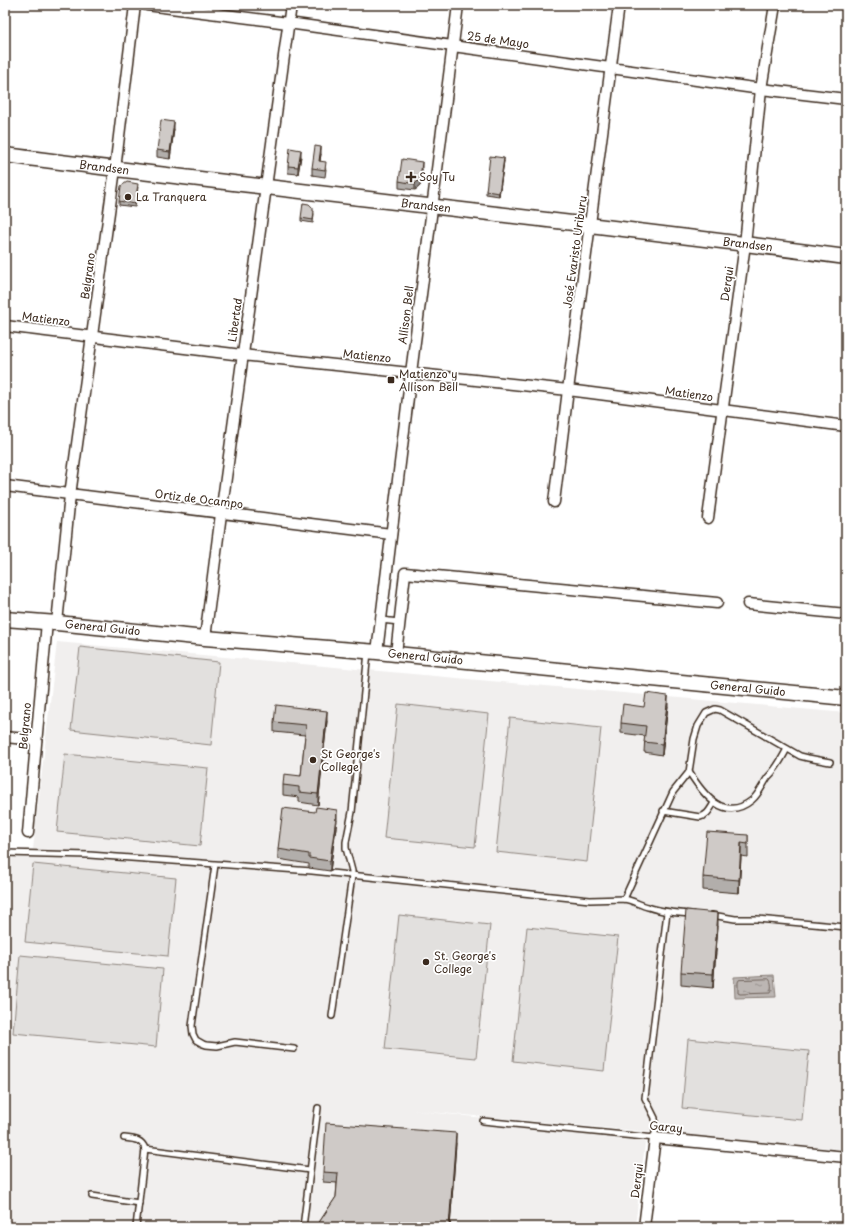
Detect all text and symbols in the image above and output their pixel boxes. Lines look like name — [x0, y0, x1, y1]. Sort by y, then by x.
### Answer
street label: 25 de Mayo — [466, 27, 530, 52]
street label: Brandsen — [78, 155, 130, 178]
place label: Soy Tu — [419, 168, 455, 185]
marker: Soy Tu — [406, 172, 416, 182]
place label: La Tranquera — [136, 188, 207, 205]
marker: La Tranquera — [123, 192, 133, 202]
street label: Brandsen — [400, 194, 452, 217]
street label: José Evaristo Uriburu — [558, 194, 591, 309]
street label: Brandsen — [722, 232, 774, 255]
street label: Belgrano — [76, 252, 99, 300]
street label: Derqui — [716, 265, 737, 303]
street label: Allison Bell — [393, 285, 418, 345]
street label: Libertad — [223, 297, 246, 343]
street label: Matienzo — [21, 307, 71, 330]
street label: Matienzo — [342, 345, 392, 366]
place label: Matienzo y Allison Bell — [399, 365, 458, 395]
marker: Matienzo y Allison Bell — [386, 375, 396, 385]
street label: Matienzo — [664, 382, 714, 405]
street label: Ortiz de Ocampo — [154, 485, 244, 512]
street label: General Guido — [64, 615, 141, 639]
street label: General Guido — [387, 644, 464, 669]
street label: General Guido — [709, 676, 786, 700]
street label: Belgrano — [14, 702, 35, 750]
place label: St George's College — [321, 745, 380, 775]
marker: St George's College — [308, 755, 318, 765]
place label: St. George's College — [434, 947, 496, 977]
marker: St. George's College — [421, 957, 431, 967]
street label: Garay — [648, 1116, 684, 1137]
street label: Derqui — [626, 1162, 647, 1200]

